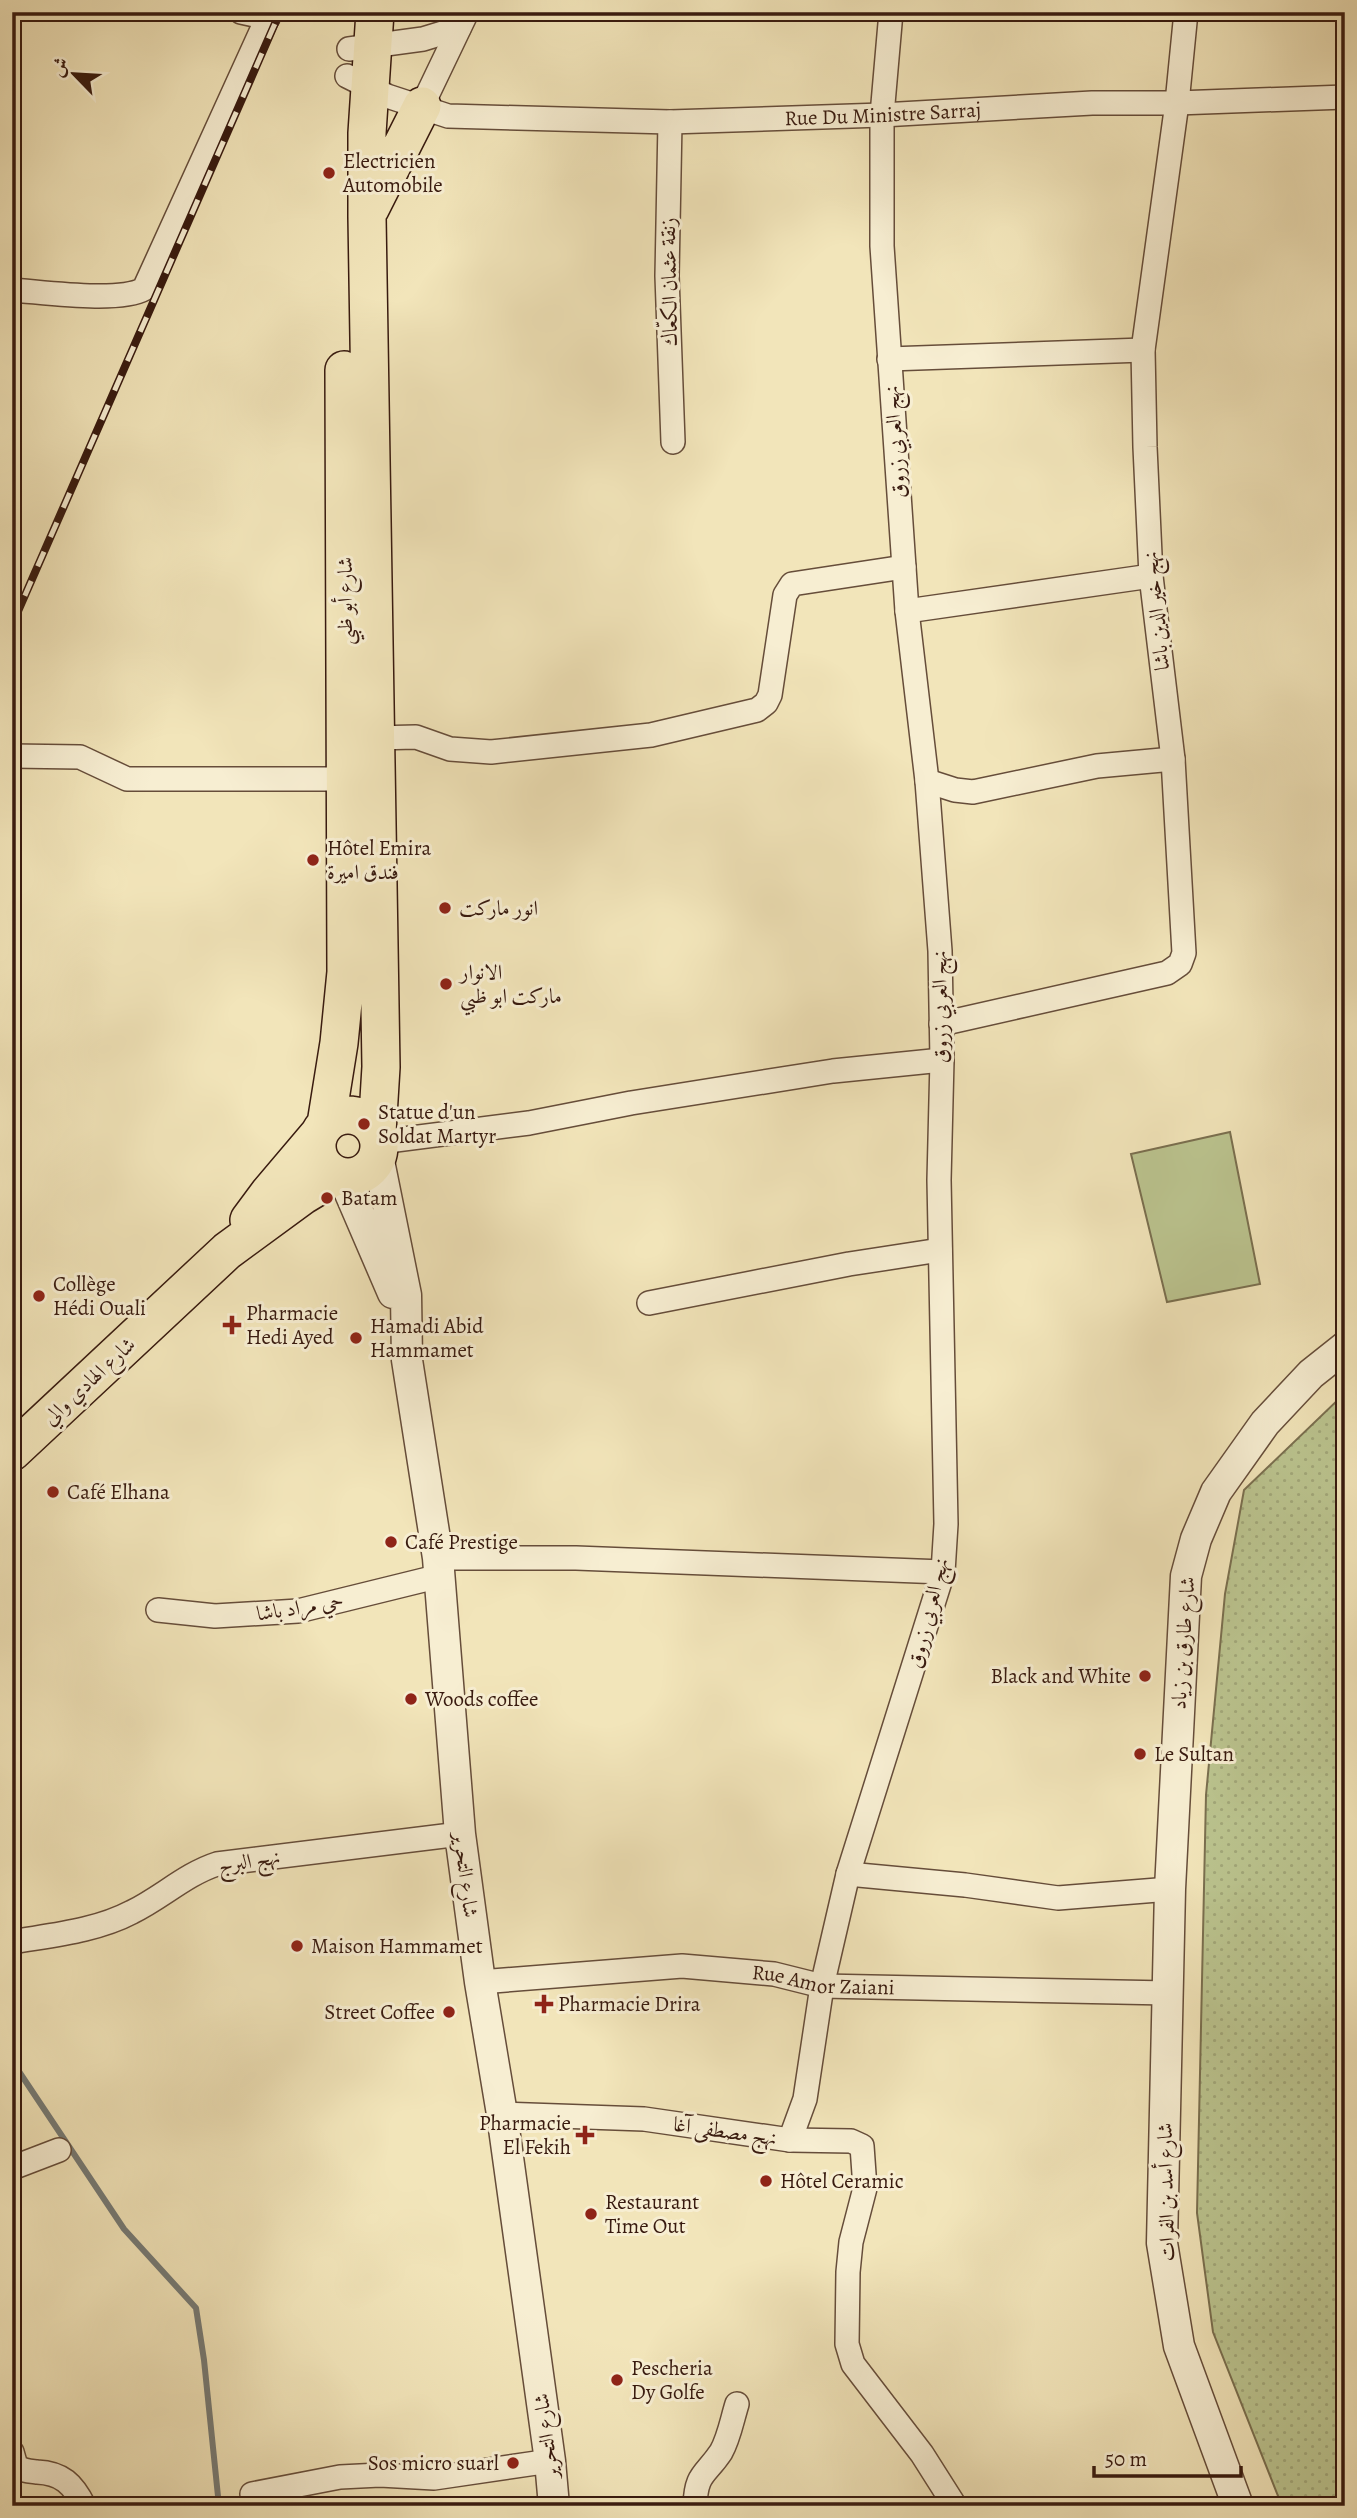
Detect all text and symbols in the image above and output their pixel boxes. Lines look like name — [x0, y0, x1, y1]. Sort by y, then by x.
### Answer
north arrow — [38, 38, 108, 108]
text: ش — [44, 53, 75, 81]
street label: Rue Du Ministre Sarraj — [784, 95, 982, 132]
place label: Electricien Automobile — [342, 147, 443, 199]
marker: Electricien Automobile — [321, 165, 337, 181]
street label: زنقة عثمان الكعّاك — [653, 217, 684, 347]
street label: نهج العربي زروق — [877, 384, 918, 499]
street label: نهج خير الدين باشا — [1136, 550, 1181, 672]
street label: شارع أبو ظبي — [330, 557, 365, 645]
place label: Hôtel Emira فندق اميرة — [327, 834, 431, 886]
marker: Hôtel Emira فندق اميرة — [305, 852, 321, 868]
place label: انور ماركت — [459, 894, 538, 922]
marker: انور ماركت — [437, 900, 453, 916]
street label: نهج العربي زروق — [925, 950, 960, 1064]
place label: الانوار ماركت ابو ظبي — [458, 958, 562, 1016]
marker: الانوار ماركت ابو ظبي — [438, 976, 454, 992]
place label: Statue d'un Soldat Martyr — [378, 1098, 496, 1150]
marker: Statue d'un Soldat Martyr — [356, 1116, 372, 1132]
place label: Batam — [341, 1184, 398, 1212]
marker: Batam — [319, 1190, 335, 1206]
place label: Collège Hédi Ouali — [53, 1270, 146, 1322]
marker: Collège Hédi Ouali — [31, 1288, 47, 1304]
place label: Pharmacie Hedi Ayed — [246, 1299, 338, 1351]
place label: Hamadi Abid Hammamet — [370, 1312, 484, 1364]
marker: Pharmacie Hedi Ayed — [224, 1317, 240, 1333]
marker: Hamadi Abid Hammamet — [348, 1330, 364, 1346]
street label: شارع الهادي والي — [37, 1331, 144, 1434]
place label: Café Elhana — [67, 1478, 170, 1506]
marker: Café Elhana — [45, 1484, 61, 1500]
place label: Café Prestige — [405, 1528, 518, 1556]
marker: Café Prestige — [383, 1534, 399, 1550]
street label: نهج العربي زروق — [901, 1555, 960, 1672]
street label: شارع طارق بن زياد — [1164, 1576, 1206, 1711]
street label: حي مراد باشا — [254, 1586, 346, 1631]
place label: Black and White — [990, 1662, 1131, 1690]
marker: Black and White — [1137, 1668, 1153, 1684]
place label: Woods coffee — [424, 1685, 539, 1713]
marker: Woods coffee — [403, 1691, 419, 1707]
place label: Le Sultan — [1154, 1740, 1234, 1768]
marker: Le Sultan — [1132, 1746, 1148, 1762]
street label: شارع التحرير — [443, 1829, 485, 1920]
street label: نهج البرج — [216, 1842, 283, 1885]
place label: Maison Hammamet — [311, 1932, 483, 1960]
marker: Maison Hammamet — [289, 1938, 305, 1954]
street label: Rue Amor Zaiani — [751, 1958, 895, 2001]
place label: Pharmacie Drira — [558, 1990, 701, 2018]
marker: Pharmacie Drira — [536, 1996, 552, 2012]
place label: Street Coffee — [324, 1998, 435, 2026]
marker: Street Coffee — [441, 2004, 457, 2020]
place label: Pharmacie El Fekih — [479, 2109, 571, 2161]
street label: نهج مصطفى آغا — [671, 2110, 779, 2157]
street label: شارع أسد بن الفرات — [1150, 2122, 1185, 2262]
marker: Pharmacie El Fekih — [577, 2127, 593, 2143]
place label: Hôtel Ceramic — [780, 2167, 904, 2195]
marker: Hôtel Ceramic — [758, 2173, 774, 2189]
place label: Restaurant Time Out — [605, 2188, 699, 2240]
marker: Restaurant Time Out — [583, 2206, 599, 2222]
place label: Pescheria Dy Golfe — [631, 2354, 713, 2406]
marker: Pescheria Dy Golfe — [609, 2372, 625, 2388]
street label: شارع التحرير — [527, 2391, 569, 2482]
scale bar — [1094, 2434, 1242, 2478]
text: 50 m — [1105, 2445, 1147, 2473]
place label: Sos micro suarl — [368, 2449, 499, 2477]
marker: Sos micro suarl — [505, 2455, 521, 2471]

